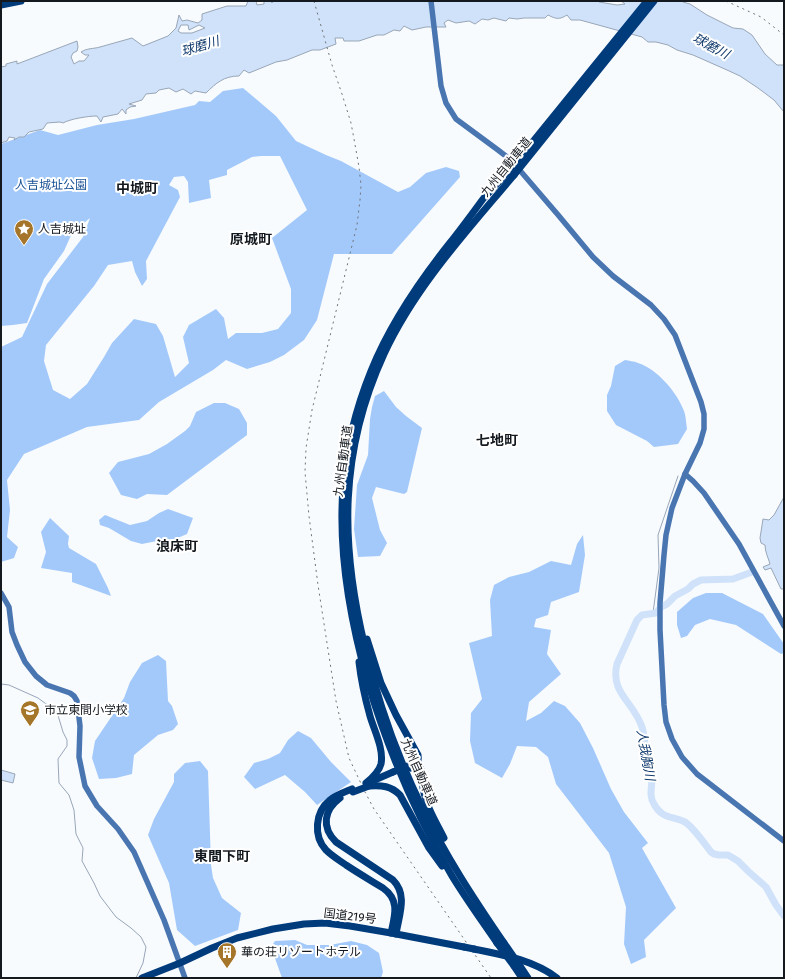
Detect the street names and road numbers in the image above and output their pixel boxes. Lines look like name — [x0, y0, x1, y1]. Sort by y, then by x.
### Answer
street label: 九州自動車道 — [478, 135, 534, 199]
street label: 九州自動車道 — [331, 424, 355, 498]
street label: 九州自動車道 — [398, 736, 440, 808]
street label: 国道219号 — [323, 906, 377, 926]

